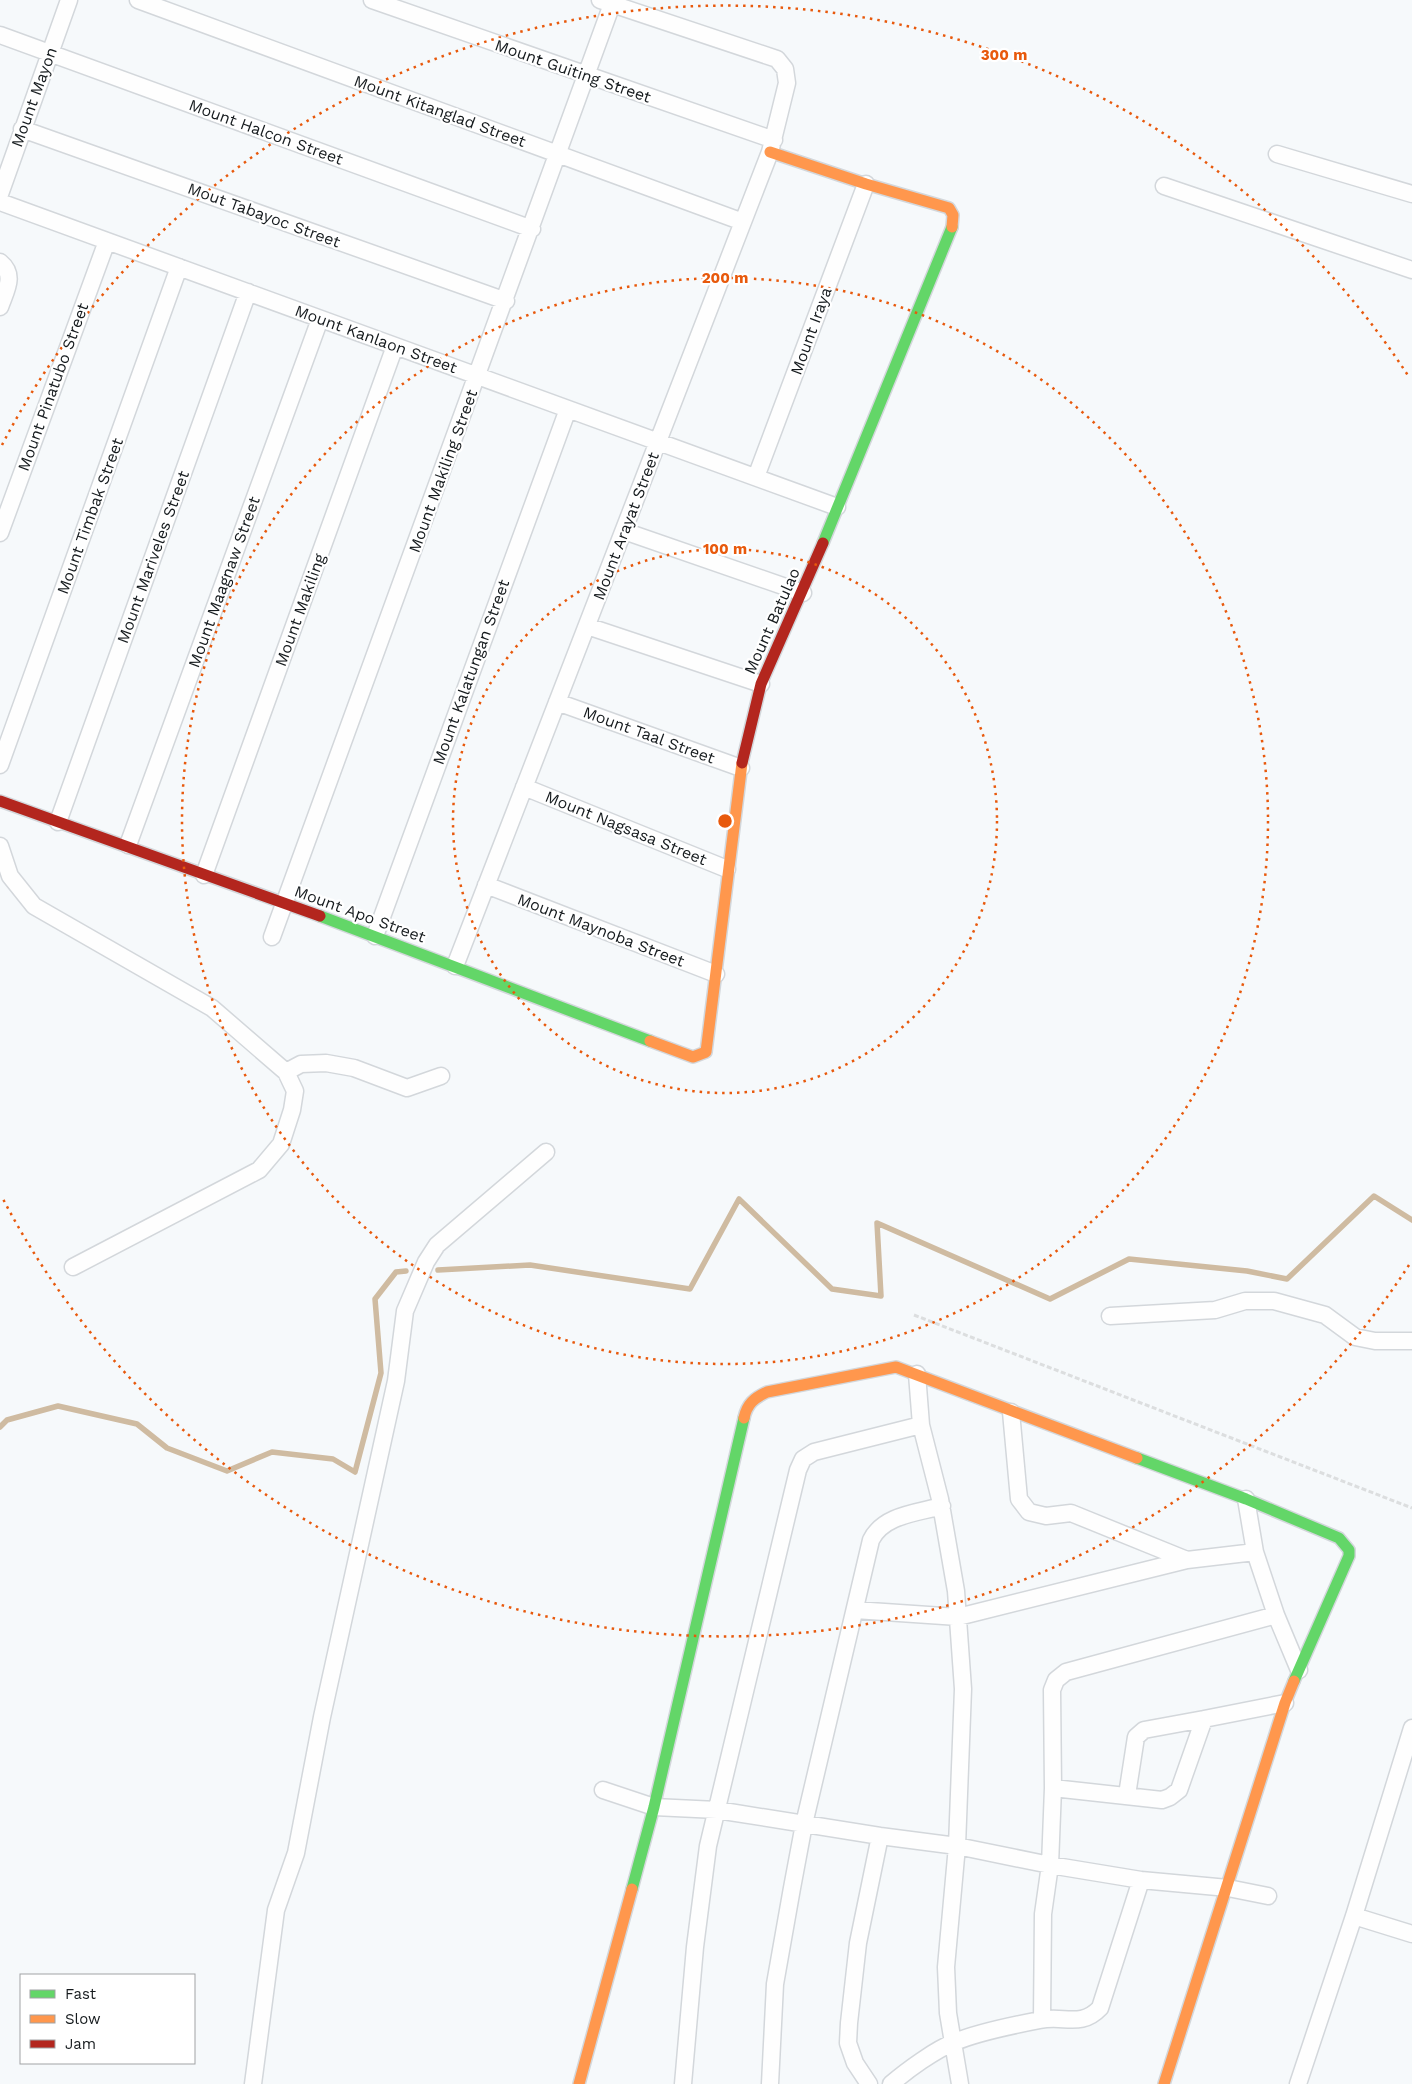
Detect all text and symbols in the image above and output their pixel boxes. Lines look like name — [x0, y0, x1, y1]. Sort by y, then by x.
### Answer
street label: Mount Guiting Street — [493, 35, 654, 107]
street label: Mount Mayon — [7, 44, 61, 150]
text: 300 m — [981, 46, 1027, 64]
street label: Mount Kitanglad Street — [351, 71, 529, 151]
street label: Mount Halcon Street — [186, 95, 346, 169]
street label: Mout Tabayoc Street — [185, 179, 343, 252]
text: 200 m — [702, 269, 748, 287]
street label: Mount Iraya — [786, 285, 836, 377]
street label: Mount Pinatubo Street — [14, 300, 92, 474]
street label: Mount Kanlaon Street — [292, 301, 460, 377]
street label: Mount Makiling Street — [405, 387, 481, 555]
street label: Mount Timbak Street — [53, 435, 127, 597]
street label: Mount Arayat Street — [589, 449, 663, 603]
street label: Mount Mariveles Street — [113, 468, 193, 646]
street label: Mount Maagnaw Street — [184, 494, 264, 670]
text: 100 m — [703, 540, 747, 558]
street label: Mount Makiling — [271, 551, 329, 669]
street label: Mount Batulao — [740, 565, 804, 677]
street label: Mount Kalatungan Street — [429, 577, 513, 767]
street label: Mount Taal Street — [581, 702, 718, 768]
street label: Mount Nagsasa Street — [543, 787, 710, 869]
centre of rings — [716, 812, 734, 830]
street label: Mount Apo Street — [292, 881, 428, 947]
street label: Mount Maynoba Street — [515, 889, 687, 971]
legend — [20, 1974, 195, 2064]
text: Fast — [65, 1985, 97, 2003]
text: Slow — [65, 2010, 101, 2028]
text: Jam — [65, 2035, 96, 2053]

